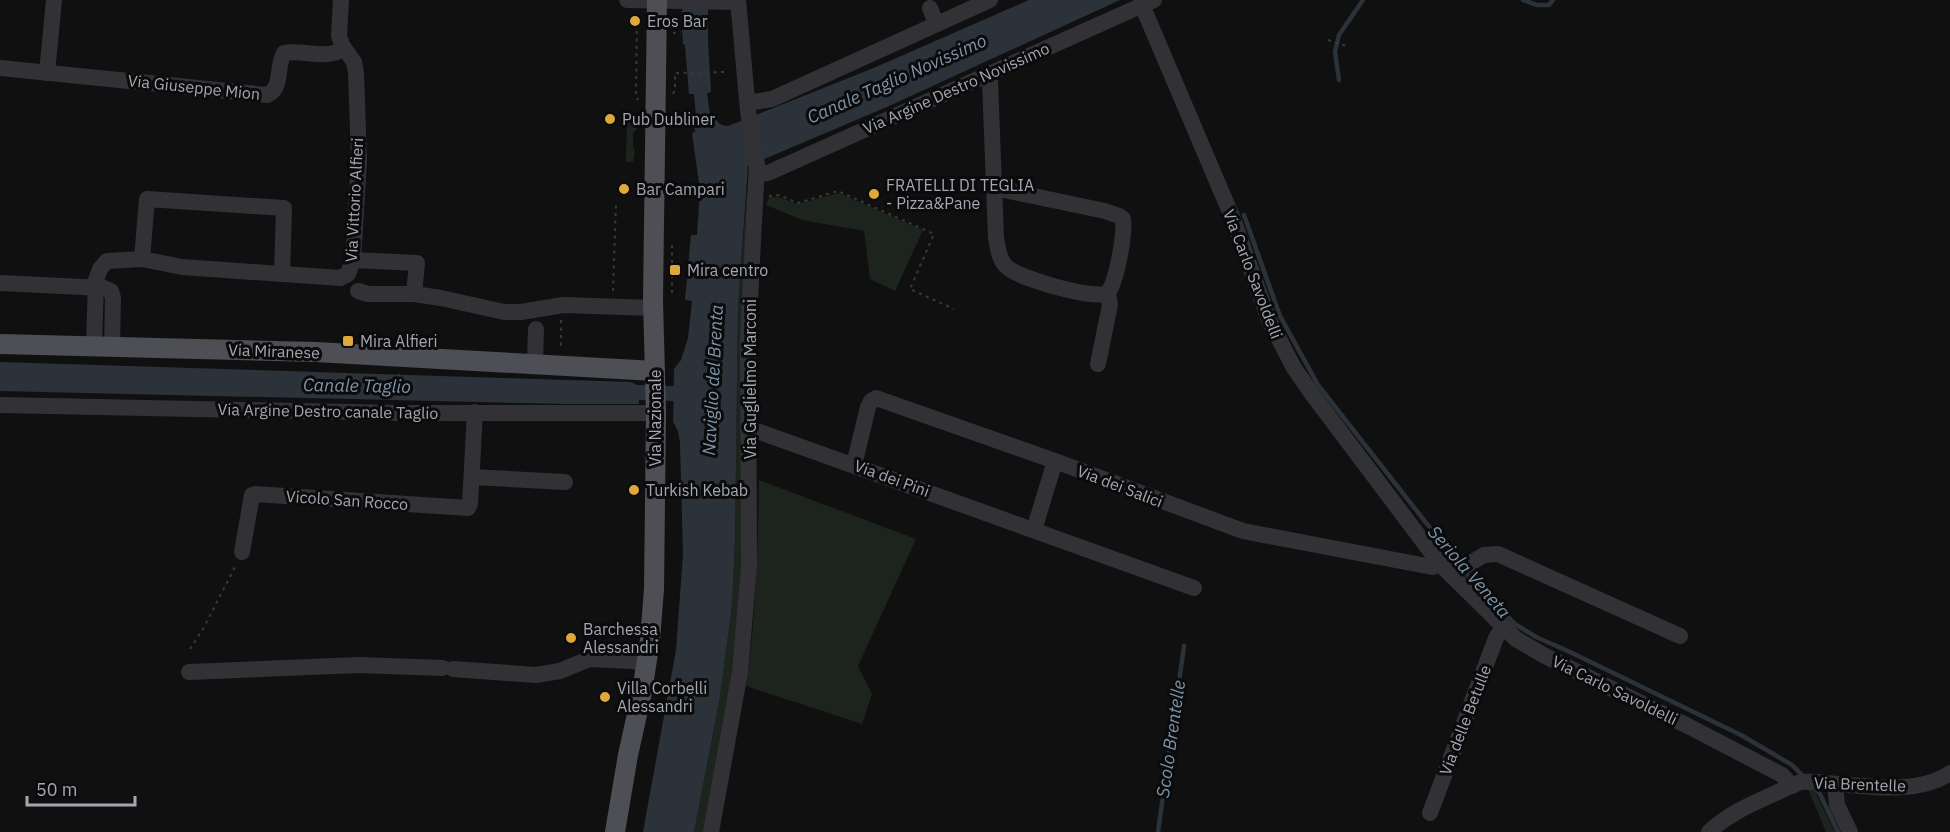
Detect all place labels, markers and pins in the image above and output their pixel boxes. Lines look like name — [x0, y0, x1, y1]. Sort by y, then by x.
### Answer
place label: Eros Bar — [647, 11, 708, 31]
marker: Eros Bar — [628, 14, 642, 28]
place label: Pub Dubliner — [622, 109, 715, 129]
marker: Pub Dubliner — [603, 112, 617, 126]
place label: FRATELLI DI TEGLIA - Pizza&Pane — [886, 175, 1034, 213]
place label: Bar Campari — [636, 179, 725, 199]
marker: Bar Campari — [617, 182, 631, 196]
marker: FRATELLI DI TEGLIA - Pizza&Pane — [867, 187, 881, 201]
place label: Mira centro — [687, 260, 768, 280]
marker: Mira centro — [668, 263, 682, 277]
place label: Mira Alfieri — [360, 331, 437, 351]
marker: Mira Alfieri — [341, 334, 355, 348]
place label: Turkish Kebab — [646, 480, 748, 500]
marker: Turkish Kebab — [627, 483, 641, 497]
place label: Barchessa Alessandri — [583, 619, 659, 657]
marker: Barchessa Alessandri — [564, 631, 578, 645]
place label: Villa Corbelli Alessandri — [617, 678, 707, 716]
marker: Villa Corbelli Alessandri — [598, 690, 612, 704]

